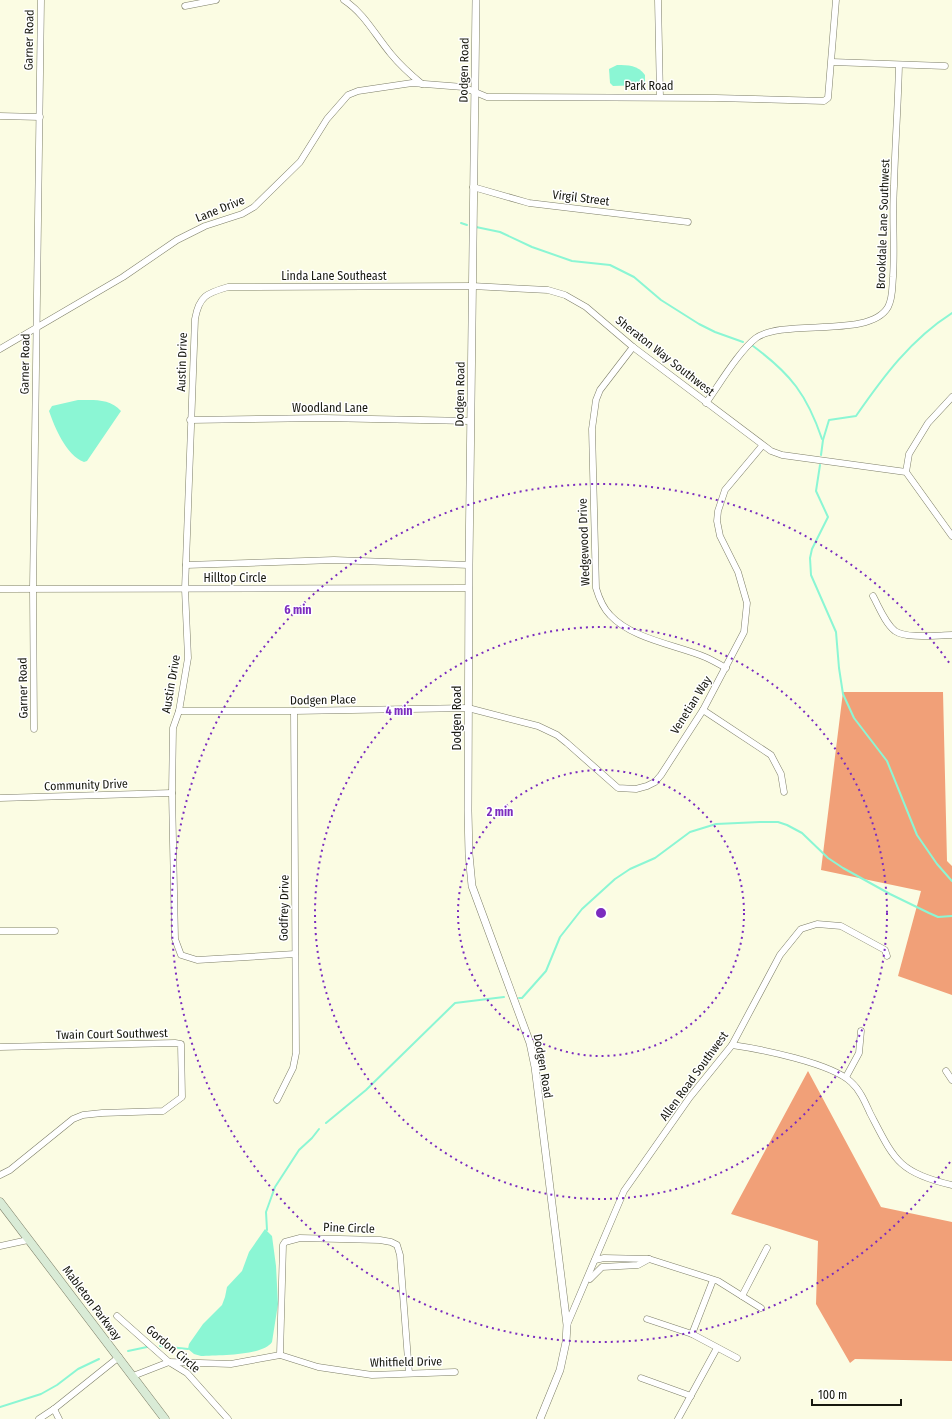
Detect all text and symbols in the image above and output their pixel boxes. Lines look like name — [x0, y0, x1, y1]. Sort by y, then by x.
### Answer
street label: Garner Road — [21, 9, 37, 71]
street label: Dodgen Road — [456, 37, 472, 103]
street label: Park Road — [624, 79, 674, 93]
street label: Brookdale Lane Southwest — [874, 159, 892, 289]
street label: Virgil Street — [552, 188, 610, 208]
street label: Lane Drive — [193, 193, 247, 225]
street label: Linda Lane Southeast — [281, 269, 387, 283]
street label: Sheraton Way Southwest — [613, 313, 717, 399]
street label: Austin Drive — [174, 332, 190, 392]
street label: Garner Road — [17, 333, 33, 395]
street label: Dodgen Road — [452, 361, 468, 427]
street label: Woodland Lane — [292, 401, 368, 415]
street label: Wedgewood Drive — [575, 498, 593, 586]
street label: Hilltop Circle — [203, 571, 267, 585]
text: 6 min — [284, 603, 312, 617]
street label: Austin Drive — [159, 654, 183, 714]
street label: Garner Road — [15, 657, 31, 719]
street label: Venetian Way — [668, 673, 715, 737]
street label: Dodgen Road — [450, 685, 464, 751]
street label: Dodgen Place — [290, 692, 356, 708]
text: 4 min — [385, 704, 413, 718]
street label: Community Drive — [44, 777, 128, 793]
text: 2 min — [486, 805, 513, 819]
street label: Godfrey Drive — [276, 875, 292, 941]
centre of rings — [594, 906, 608, 920]
street label: Twain Court Southwest — [56, 1026, 168, 1042]
street label: Allen Road Southwest — [657, 1029, 731, 1123]
street label: Dodgen Road — [530, 1033, 556, 1099]
street label: Pine Circle — [323, 1220, 375, 1236]
street label: Mableton Parkway — [60, 1263, 125, 1343]
street label: Gordon Circle — [143, 1322, 203, 1376]
street label: Whitfield Drive — [370, 1354, 442, 1370]
scale bar — [812, 1381, 901, 1407]
text: 100 m — [818, 1388, 847, 1402]

